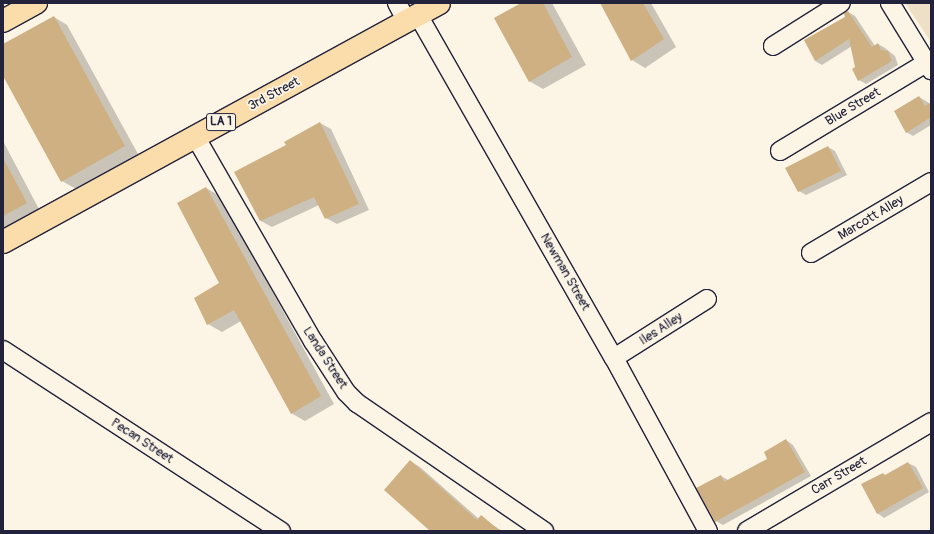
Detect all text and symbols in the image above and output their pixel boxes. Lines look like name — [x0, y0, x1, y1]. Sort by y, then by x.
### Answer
street label: 3rd Street — [246, 74, 302, 114]
street label: Blue Street — [823, 84, 883, 130]
road number: LA 1 — [206, 112, 236, 132]
street label: Marcott Alley — [835, 192, 907, 244]
street label: Newman Street — [537, 231, 593, 313]
street label: Iles Alley — [636, 309, 686, 349]
street label: Landa Street — [299, 324, 351, 392]
street label: Pecan Street — [108, 415, 176, 467]
street label: Carr Street — [809, 453, 869, 499]

